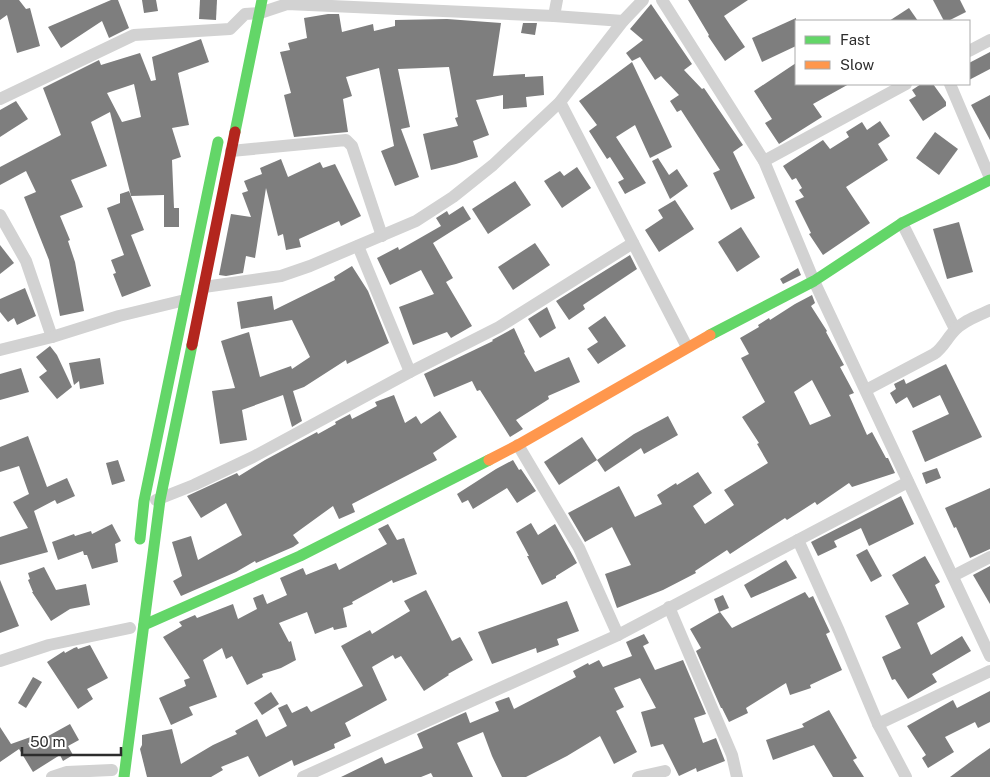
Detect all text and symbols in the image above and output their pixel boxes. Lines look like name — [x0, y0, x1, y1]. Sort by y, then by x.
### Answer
legend — [795, 20, 970, 85]
text: Fast — [840, 31, 870, 48]
text: Slow — [840, 56, 875, 73]
scale bar — [22, 724, 121, 756]
text: 50 m — [30, 733, 65, 750]

